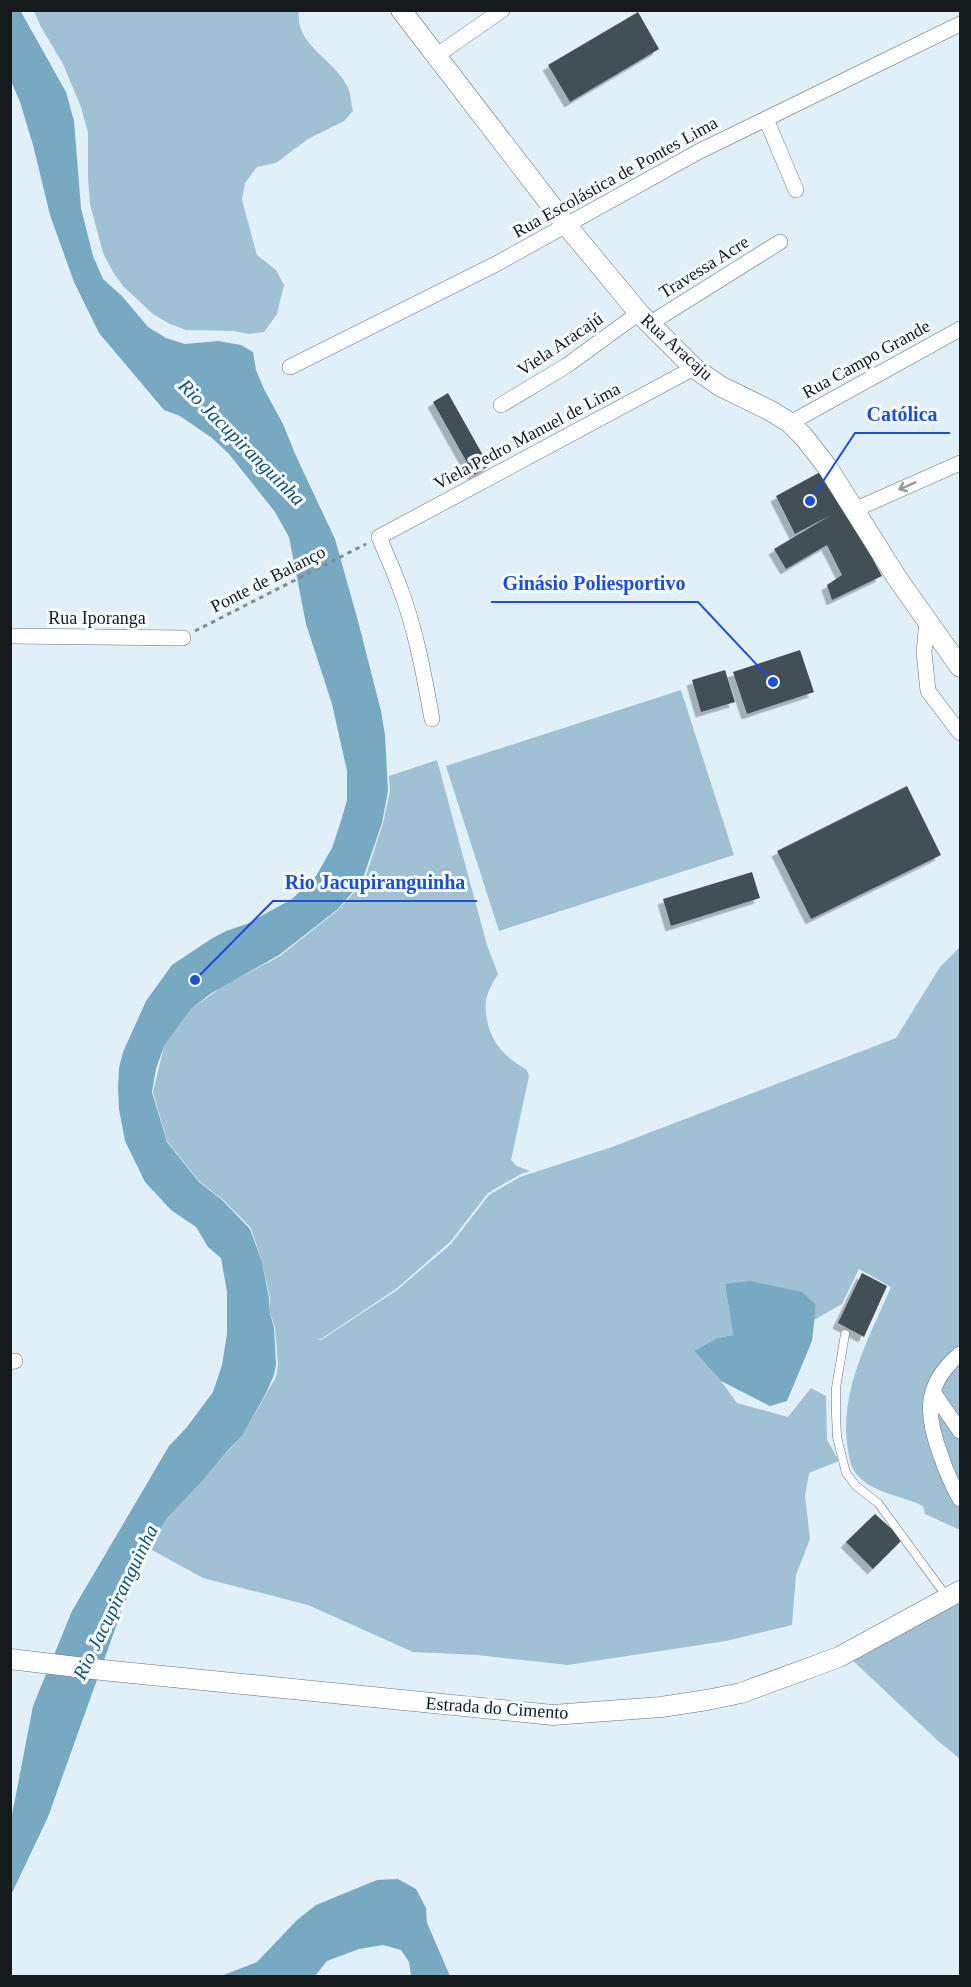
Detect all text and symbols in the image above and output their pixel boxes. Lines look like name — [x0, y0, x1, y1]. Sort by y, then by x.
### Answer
street label: Rua Escolástica de Pontes Lima — [509, 112, 721, 242]
street label: Travessa Acre — [656, 232, 752, 302]
street label: Viela Aracajú — [514, 308, 606, 380]
street label: Rua Aracaju — [637, 310, 717, 384]
street label: Rua Campo Grande — [799, 316, 933, 402]
water label: Rio Jacupiranguinha — [173, 374, 310, 510]
street label: Viela Pedro Manuel de Lima — [431, 378, 623, 494]
callout: Católica — [855, 395, 950, 433]
text: Católica — [866, 403, 938, 425]
one-way arrow — [898, 480, 916, 492]
street label: Ponte de Balanço — [207, 541, 329, 617]
callout: Ginásio Poliesportivo — [491, 564, 698, 602]
text: Ginásio Poliesportivo — [503, 572, 685, 595]
street label: Rua Iporanga — [48, 608, 146, 628]
callout: Rio Jacupiranguinha — [273, 863, 477, 901]
text: Rio Jacupiranguinha — [285, 871, 465, 894]
water label: Rio Jacupiranguinha — [68, 1521, 163, 1684]
street label: Estrada do Cimento — [425, 1693, 569, 1723]

